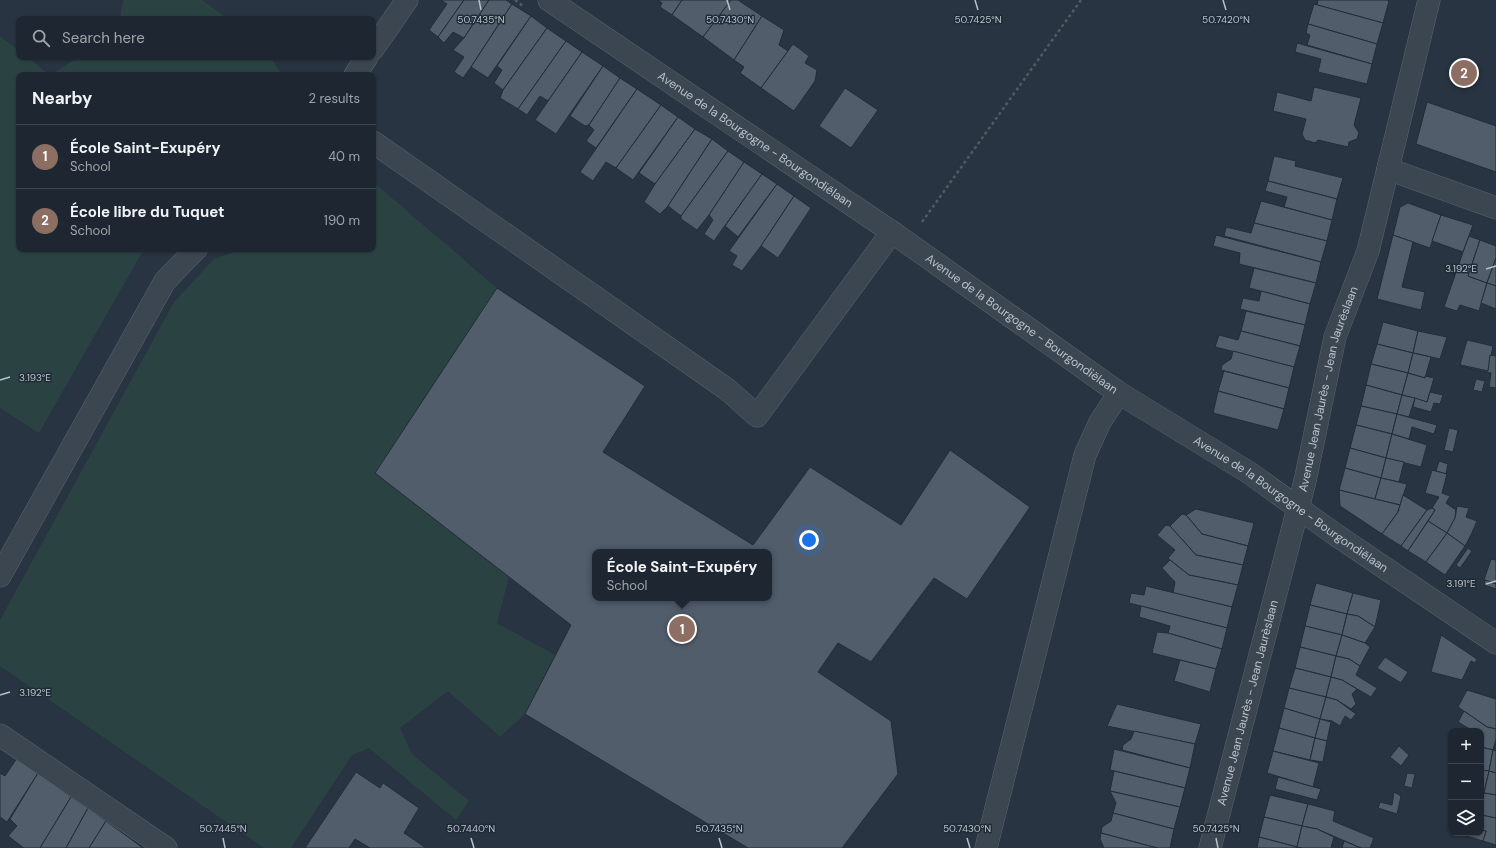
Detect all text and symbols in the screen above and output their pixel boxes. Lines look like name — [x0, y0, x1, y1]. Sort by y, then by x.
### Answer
text: 50.7435°N — [457, 13, 505, 26]
text: 50.7430°N — [706, 13, 754, 26]
text: 50.7425°N — [954, 13, 1002, 26]
text: 50.7420°N — [1202, 13, 1250, 26]
search box — [16, 16, 376, 60]
icon: search — [30, 27, 52, 49]
text: Search here — [62, 28, 145, 48]
pin: 2 — [1451, 58, 1477, 88]
street label: Avenue de la Bourgogne - Bourgondiëlaan — [655, 68, 856, 211]
text: Nearby — [32, 87, 92, 109]
text: 2 results — [309, 90, 360, 107]
text: École Saint-Exupéry — [70, 138, 221, 158]
text: 1 — [43, 148, 47, 165]
text: 40 m — [328, 148, 360, 165]
text: School — [70, 158, 111, 175]
text: École libre du Tuquet — [70, 202, 225, 222]
text: 2 — [41, 212, 49, 229]
text: 190 m — [324, 212, 360, 229]
text: School — [70, 222, 111, 239]
street label: Avenue de la Bourgogne - Bourgondiëlaan — [922, 250, 1121, 398]
text: 3.192°E — [1445, 262, 1477, 275]
street label: Avenue Jean Jaurès - Jean Jaurèslaan — [1295, 284, 1362, 494]
text: 3.193°E — [19, 371, 51, 384]
street label: Avenue de la Bourgogne - Bourgondiëlaan — [1190, 432, 1391, 576]
your location — [799, 530, 819, 550]
popup — [592, 549, 772, 601]
text: École Saint-Exupéry — [607, 557, 757, 577]
text: School — [607, 577, 648, 594]
text: 3.191°E — [1446, 577, 1476, 590]
street label: Avenue Jean Jaurès - Jean Jaurèslaan — [1213, 598, 1282, 807]
pin: 1 — [669, 614, 695, 644]
text: 3.192°E — [19, 686, 51, 699]
map controls — [1448, 728, 1484, 836]
button: + — [1448, 728, 1484, 764]
button: − — [1448, 764, 1484, 800]
button: layers — [1448, 800, 1484, 836]
text: 50.7445°N — [199, 822, 247, 835]
text: 50.7440°N — [447, 822, 495, 835]
text: 50.7435°N — [695, 822, 743, 835]
text: 50.7430°N — [943, 822, 991, 835]
text: 50.7425°N — [1192, 822, 1240, 835]

